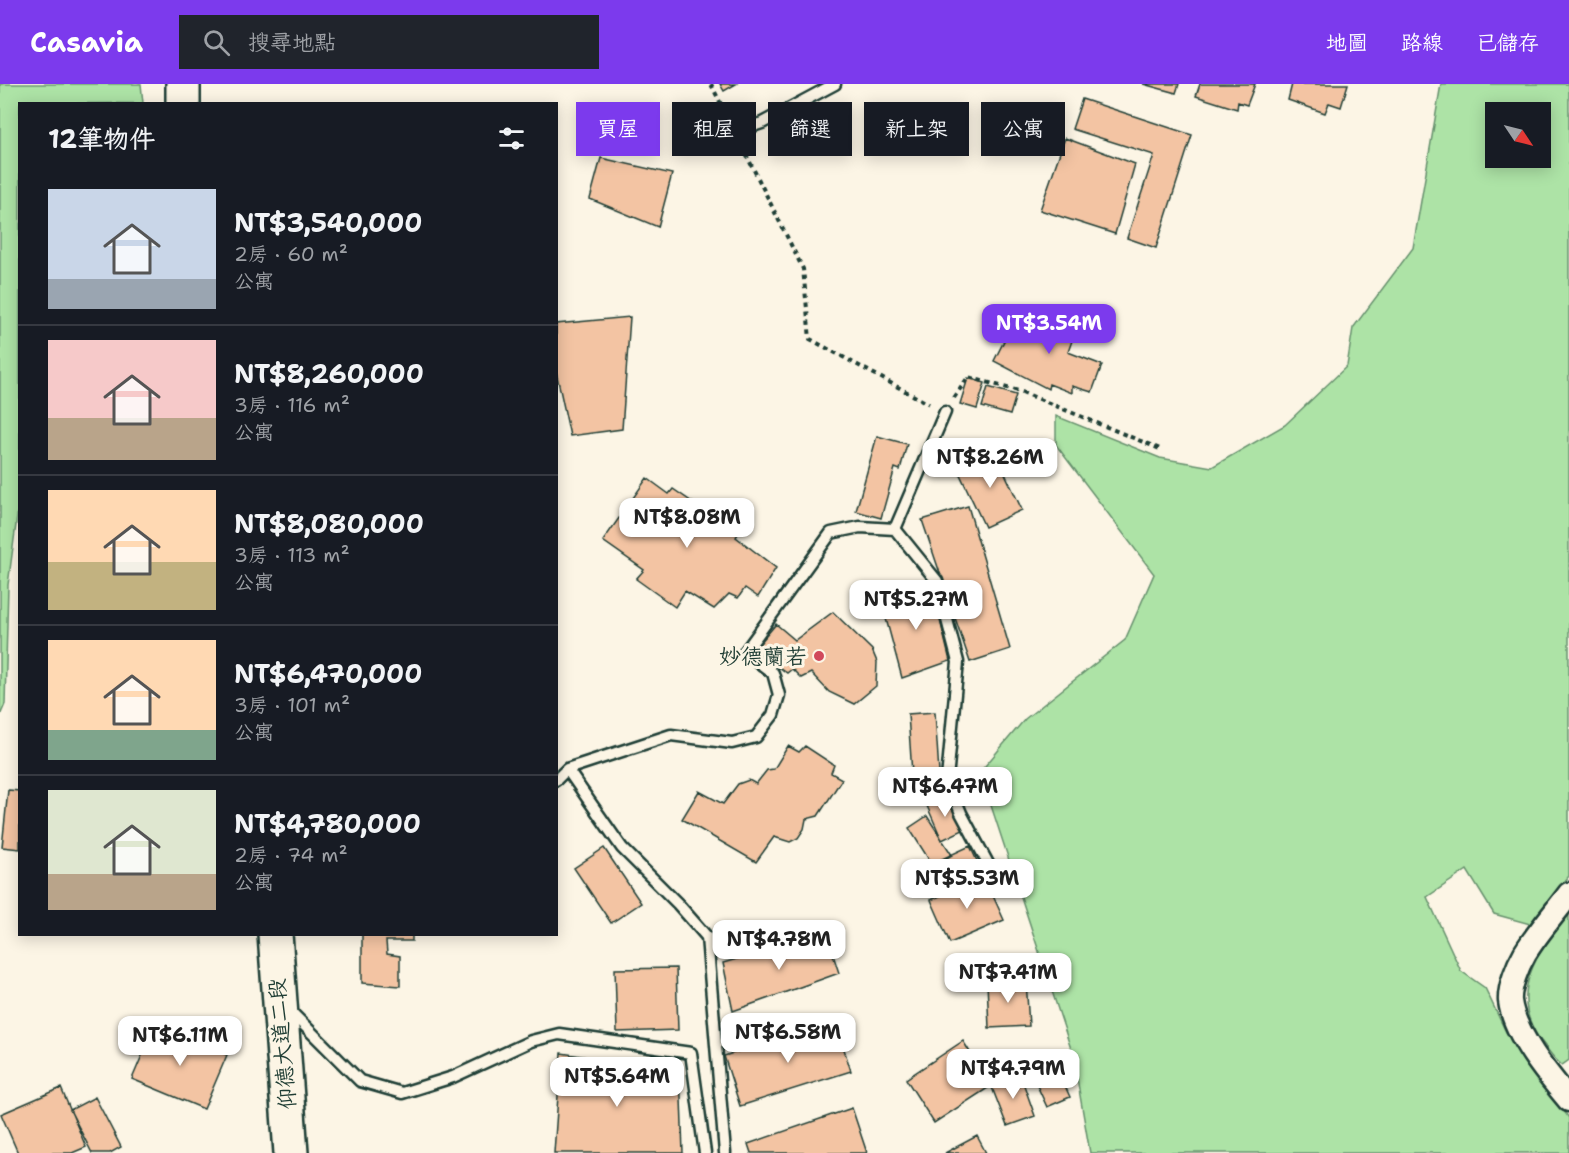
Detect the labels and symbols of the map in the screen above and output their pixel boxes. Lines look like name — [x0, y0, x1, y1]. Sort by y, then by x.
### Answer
north arrow — [1485, 102, 1551, 168]
pin: NT$3.54M — [987, 304, 1111, 355]
pin: NT$8.26M — [928, 438, 1052, 489]
pin: NT$8.08M — [625, 498, 749, 549]
pin: NT$5.27M — [854, 580, 978, 631]
place label: 妙德蘭若 — [719, 642, 807, 671]
marker: 妙德蘭若 — [812, 649, 826, 663]
pin: NT$6.47M — [883, 767, 1007, 818]
pin: NT$5.53M — [905, 859, 1029, 910]
pin: NT$4.78M — [717, 920, 841, 971]
pin: NT$7.41M — [946, 953, 1070, 1004]
street label: 仰德大道二段 — [262, 977, 302, 1111]
pin: NT$6.58M — [726, 1013, 850, 1064]
pin: NT$6.11M — [118, 1016, 242, 1067]
pin: NT$4.79M — [951, 1049, 1075, 1100]
pin: NT$5.64M — [555, 1057, 679, 1108]

